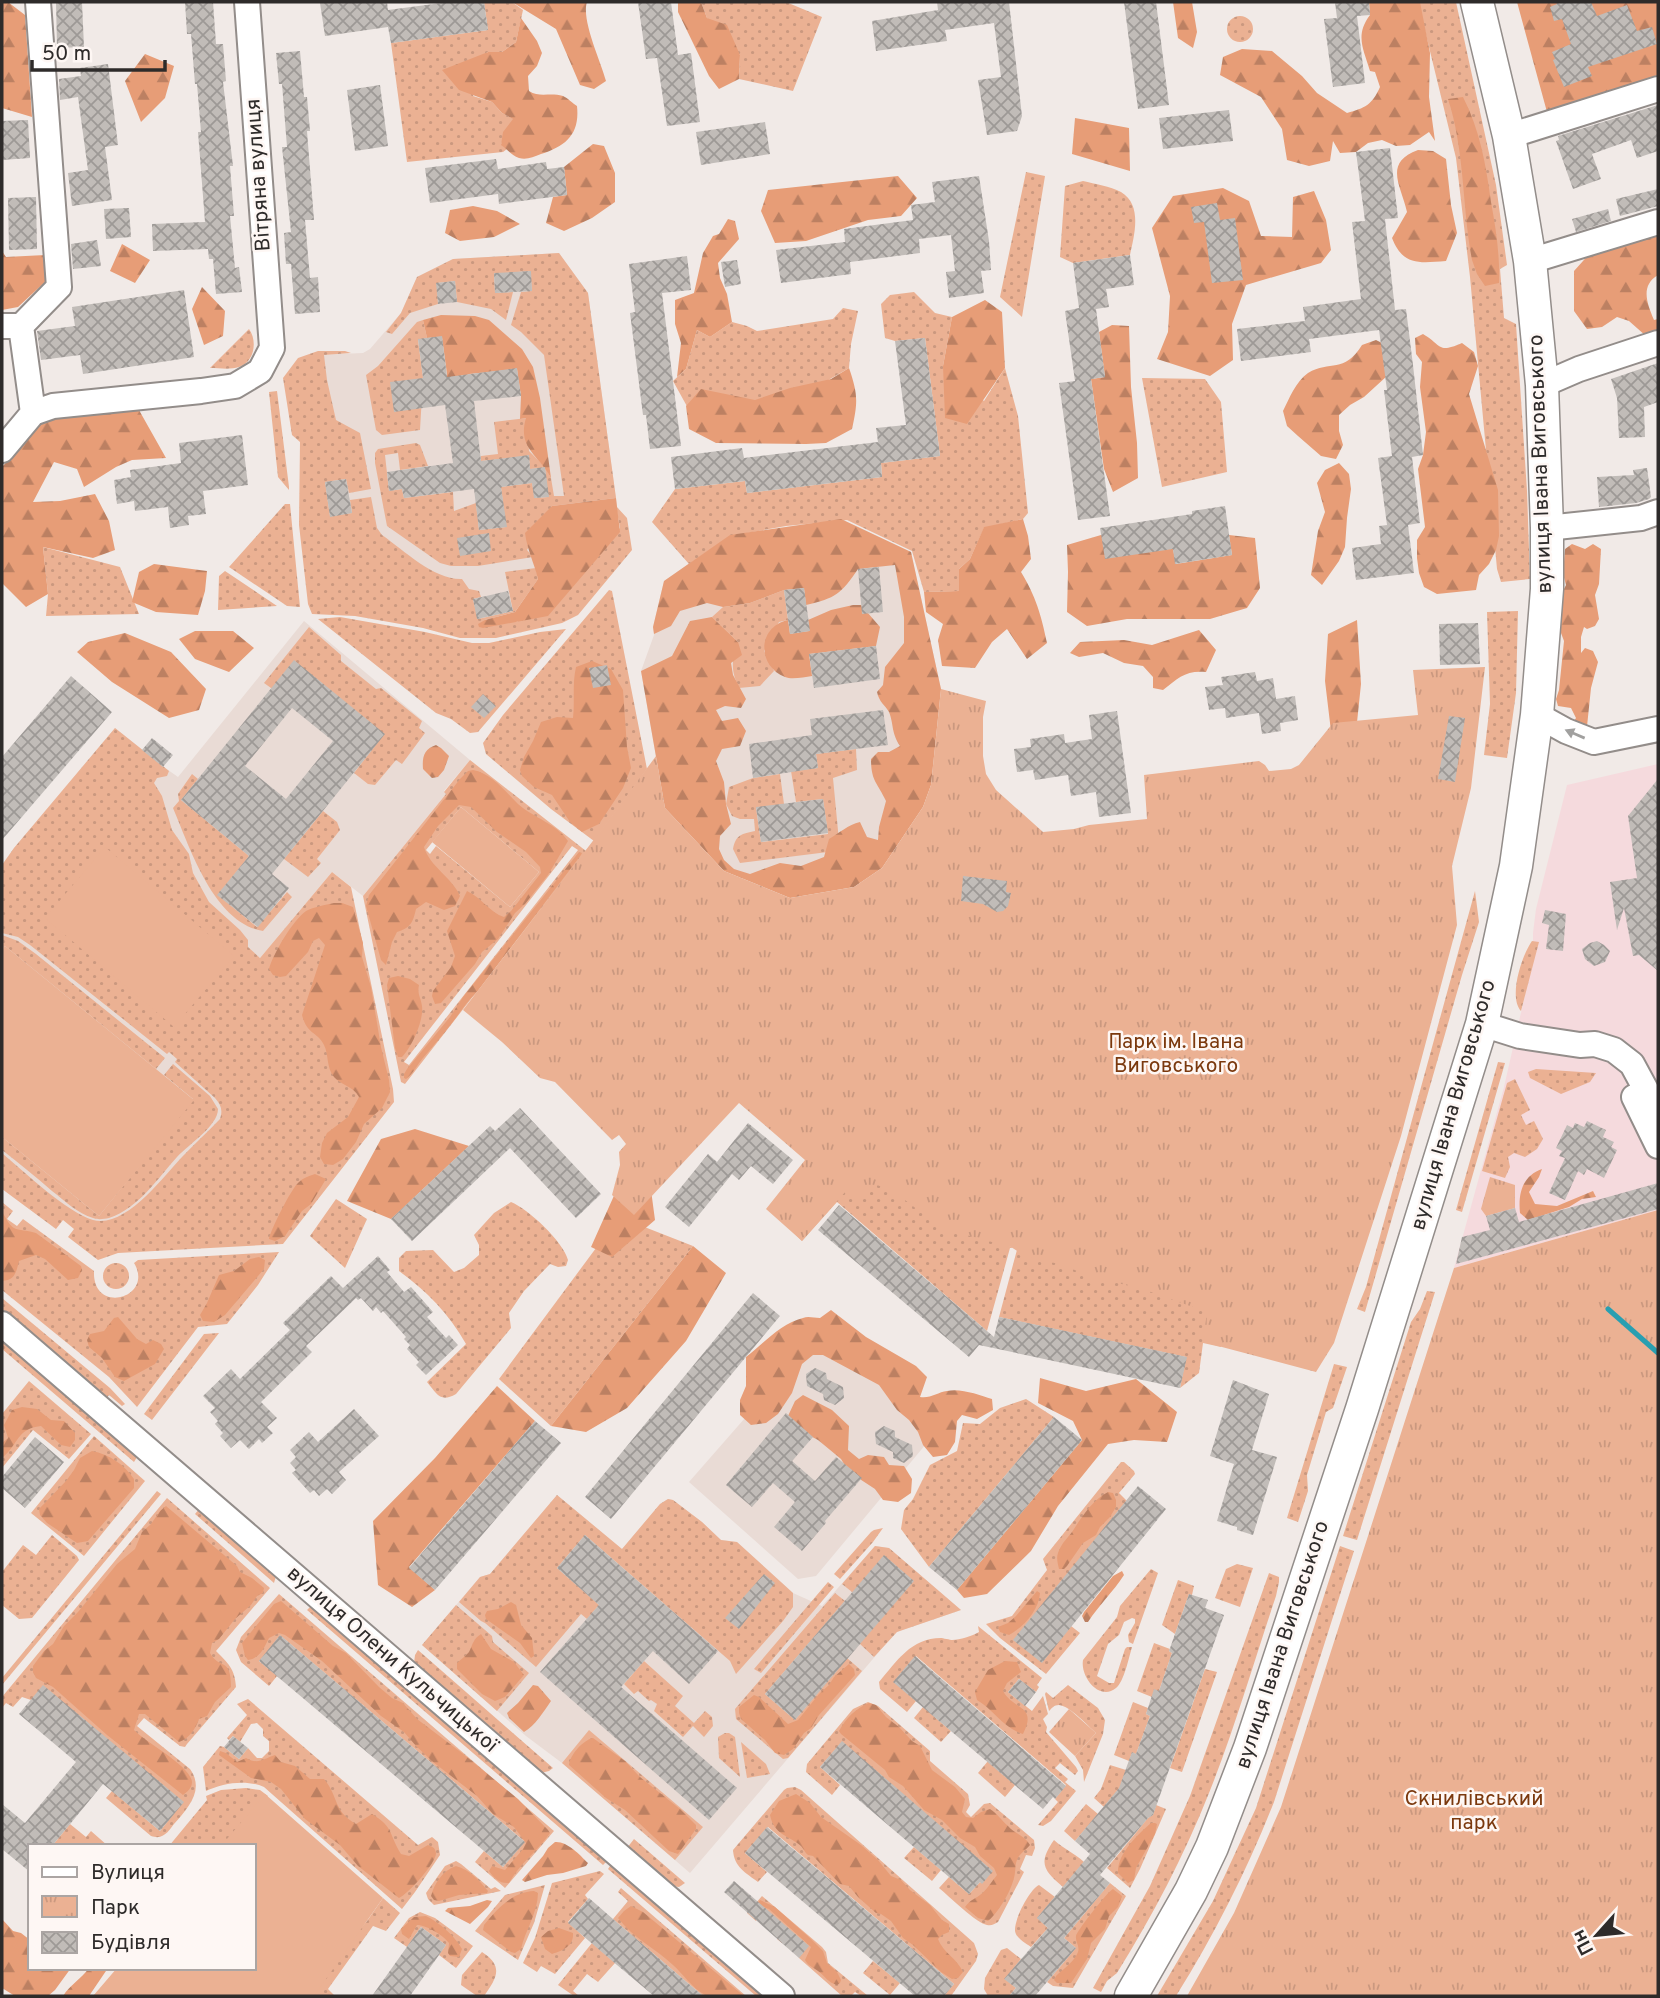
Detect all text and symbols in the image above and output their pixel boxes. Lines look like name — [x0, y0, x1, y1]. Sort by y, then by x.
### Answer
scale bar — [32, 28, 164, 72]
text: 50 m — [42, 41, 91, 68]
street label: Вітряна вулиця — [240, 98, 278, 252]
street label: вулиця Івана Виговського — [1523, 334, 1559, 594]
one-way arrow — [1564, 729, 1585, 740]
street label: вулиця Івана Виговського — [1405, 977, 1503, 1233]
park label: Парк ім. Івана Виговського — [1108, 1029, 1244, 1080]
street label: вулиця Івана Виговського — [1230, 1518, 1336, 1772]
street label: вулиця Олени Кульчицької — [281, 1561, 504, 1760]
park label: Скнилівський парк — [1404, 1786, 1544, 1837]
legend — [28, 1844, 256, 1970]
text: Вулиця — [91, 1860, 165, 1887]
text: Парк — [91, 1895, 140, 1922]
north arrow — [1562, 1900, 1632, 1970]
text: Пн — [1567, 1925, 1600, 1959]
text: Будівля — [91, 1930, 171, 1957]

